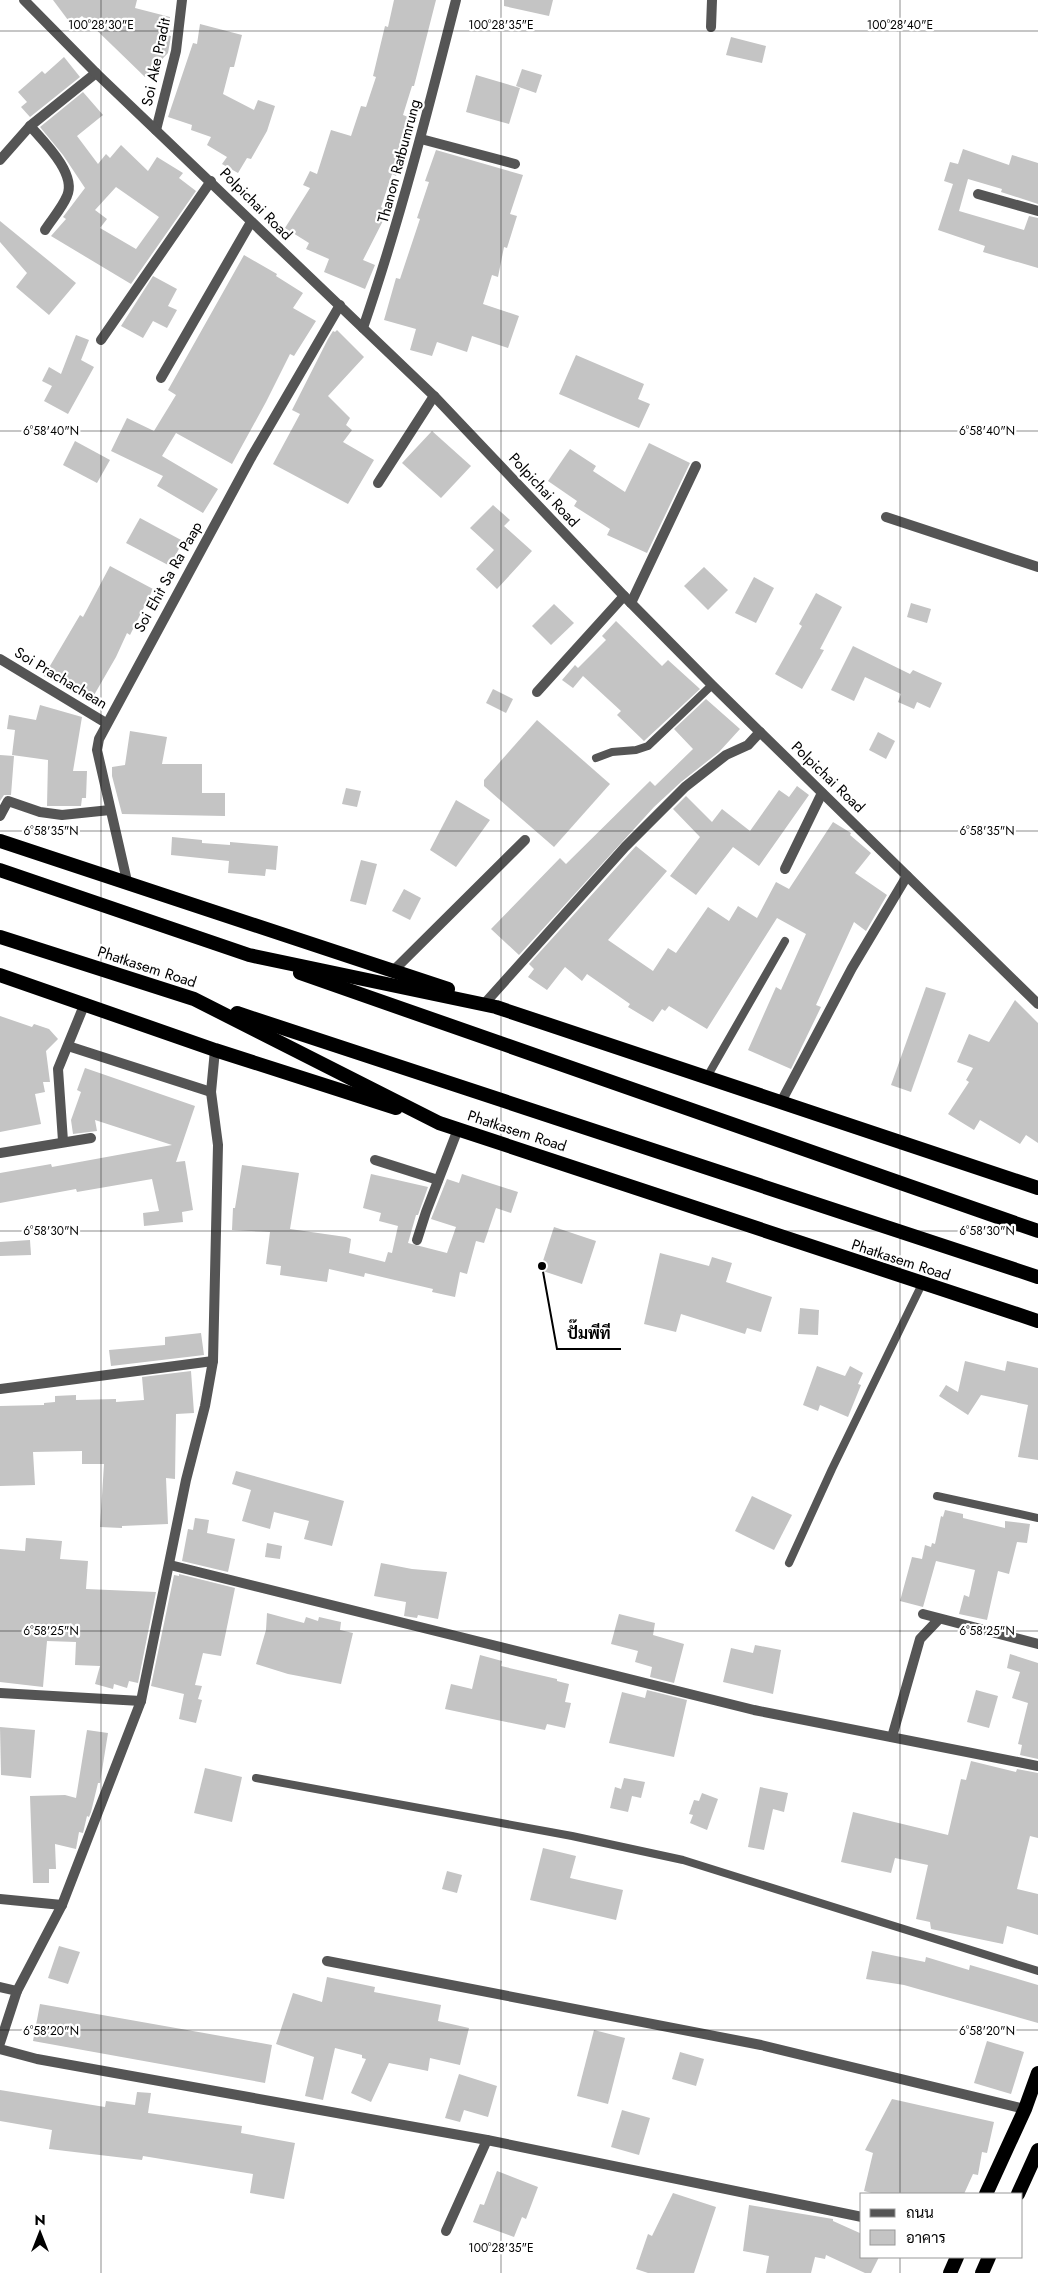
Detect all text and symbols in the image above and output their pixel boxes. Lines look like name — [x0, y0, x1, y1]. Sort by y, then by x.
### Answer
street label: Soi Ake Pradit — [136, 15, 176, 108]
text: 100°28'30"E — [68, 16, 134, 34]
text: 100°28'35"E — [468, 16, 534, 34]
text: 100°28'40"E — [867, 16, 933, 34]
street label: Thanon Ratbumrung — [372, 97, 426, 225]
street label: Polpichai Road — [215, 163, 297, 245]
text: 6°58'40"N — [23, 422, 79, 440]
text: 6°58'40"N — [959, 422, 1015, 440]
street label: Polpichai Road — [504, 448, 584, 532]
street label: Soi Ehit Sa Ra Paap — [128, 517, 208, 636]
street label: Soi Prachachean — [10, 641, 112, 715]
street label: Polpichai Road — [786, 736, 870, 818]
text: 6°58'35"N — [23, 822, 79, 840]
text: 6°58'35"N — [959, 822, 1015, 840]
street label: Phatkasem Road — [95, 941, 199, 993]
street label: Phatkasem Road — [465, 1105, 569, 1157]
text: 6°58'30"N — [23, 1222, 79, 1240]
text: 6°58'30"N — [959, 1222, 1015, 1240]
street label: Phatkasem Road — [849, 1234, 953, 1286]
callout: ปั๊มพีที — [557, 1318, 621, 1349]
text: ปั๊มพีที — [567, 1319, 611, 1345]
text: 6°58'25"N — [23, 1622, 79, 1640]
text: 6°58'25"N — [959, 1622, 1015, 1640]
text: 6°58'20"N — [23, 2022, 79, 2040]
text: 6°58'20"N — [959, 2022, 1015, 2040]
legend — [860, 2193, 1023, 2258]
text: ถนน — [906, 2202, 934, 2224]
north arrow — [15, 2208, 65, 2258]
text: N — [34, 2210, 46, 2230]
text: อาคาร — [906, 2227, 946, 2249]
text: 100°28'35"E — [468, 2239, 534, 2257]

